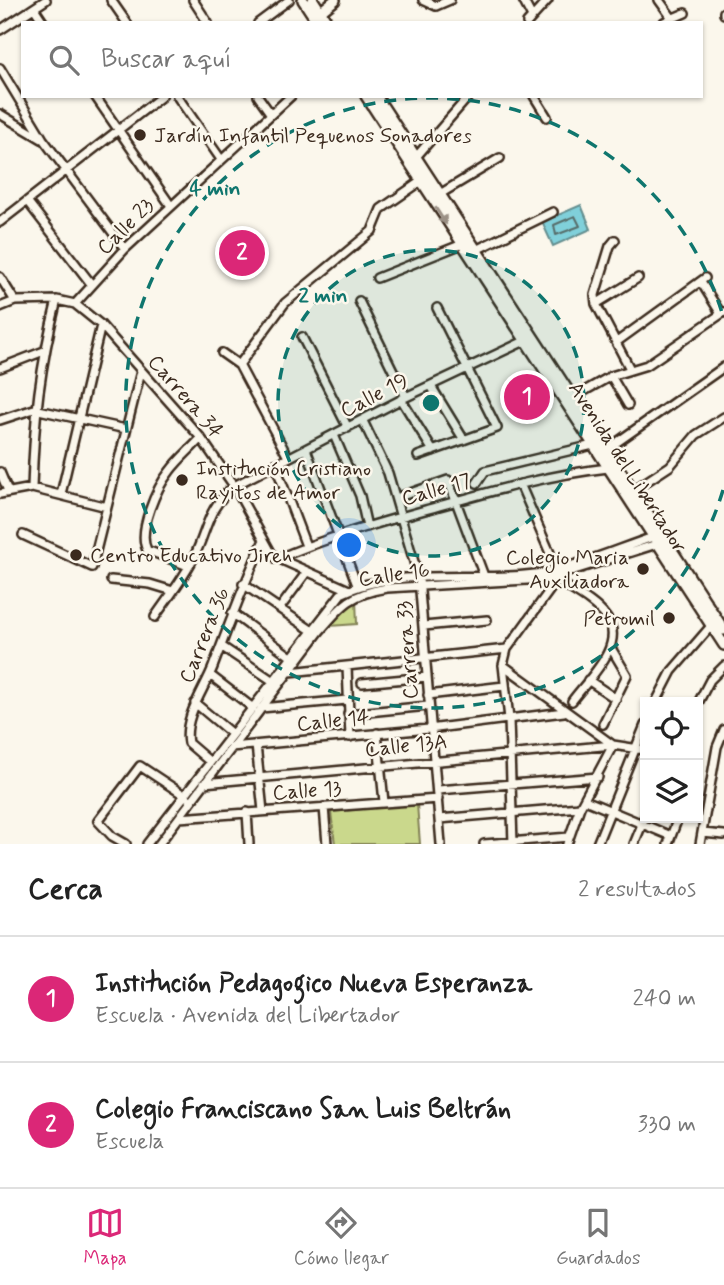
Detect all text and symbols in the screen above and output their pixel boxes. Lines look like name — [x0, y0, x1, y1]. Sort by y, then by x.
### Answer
search box — [21, 21, 703, 98]
icon: search — [45, 41, 83, 79]
text: Buscar aquí — [101, 43, 232, 77]
place label: Jardín Infantil Pequenos Sonadores — [154, 122, 472, 150]
marker: Jardín Infantil Pequenos Sonadores — [132, 127, 148, 143]
text: 4 min — [189, 175, 241, 203]
street label: Calle 23 — [91, 192, 160, 261]
one-way arrow — [435, 206, 448, 226]
pin: 2 — [219, 227, 265, 279]
text: 2 min — [298, 282, 348, 310]
street label: Carrera 34 — [141, 349, 230, 445]
street label: Calle 19 — [336, 367, 413, 425]
pin: 1 — [504, 371, 550, 423]
street label: Avenida del Libertador — [561, 376, 693, 559]
centre of rings — [419, 391, 443, 415]
place label: Institución Cristiano Rayitos de Amor — [196, 455, 371, 507]
street label: Calle 17 — [398, 467, 474, 513]
marker: Institución Cristiano Rayitos de Amor — [174, 472, 190, 488]
your location — [332, 528, 366, 562]
place label: Centro Educativo Jireh — [90, 542, 292, 570]
place label: Colegio Maria Auxiliadora — [506, 544, 629, 596]
marker: Centro Educativo Jireh — [68, 547, 84, 563]
street label: Calle 16 — [357, 556, 432, 594]
marker: Colegio Maria Auxiliadora — [635, 561, 651, 577]
street label: Carrera 36 — [173, 583, 237, 688]
street label: Carrera 33 — [391, 600, 425, 700]
place label: Petromil — [583, 605, 655, 633]
marker: Petromil — [661, 610, 677, 626]
map controls — [640, 697, 703, 823]
button: locate — [640, 697, 703, 760]
street label: Calle 14 — [295, 703, 371, 739]
street label: Calle 13A — [363, 728, 449, 764]
button: layers — [640, 760, 703, 823]
street label: Calle 13 — [272, 775, 343, 807]
text: Cerca — [28, 870, 103, 909]
text: 2 resultados — [578, 875, 696, 905]
text: Institución Pedagogico Nueva Esperanza — [95, 967, 532, 1001]
text: 1 — [46, 984, 56, 1014]
text: 240 m — [632, 984, 696, 1014]
text: Escuela · Avenida del Libertador — [95, 1001, 400, 1031]
text: Colegio Franciscano San Luis Beltrán — [95, 1093, 511, 1127]
text: 2 — [45, 1110, 57, 1140]
text: 330 m — [638, 1110, 696, 1140]
text: Escuela — [95, 1127, 164, 1157]
tab: Mapa — [84, 1204, 127, 1271]
tab: Cómo llegar — [294, 1204, 389, 1271]
tab: Guardados — [556, 1204, 640, 1271]

